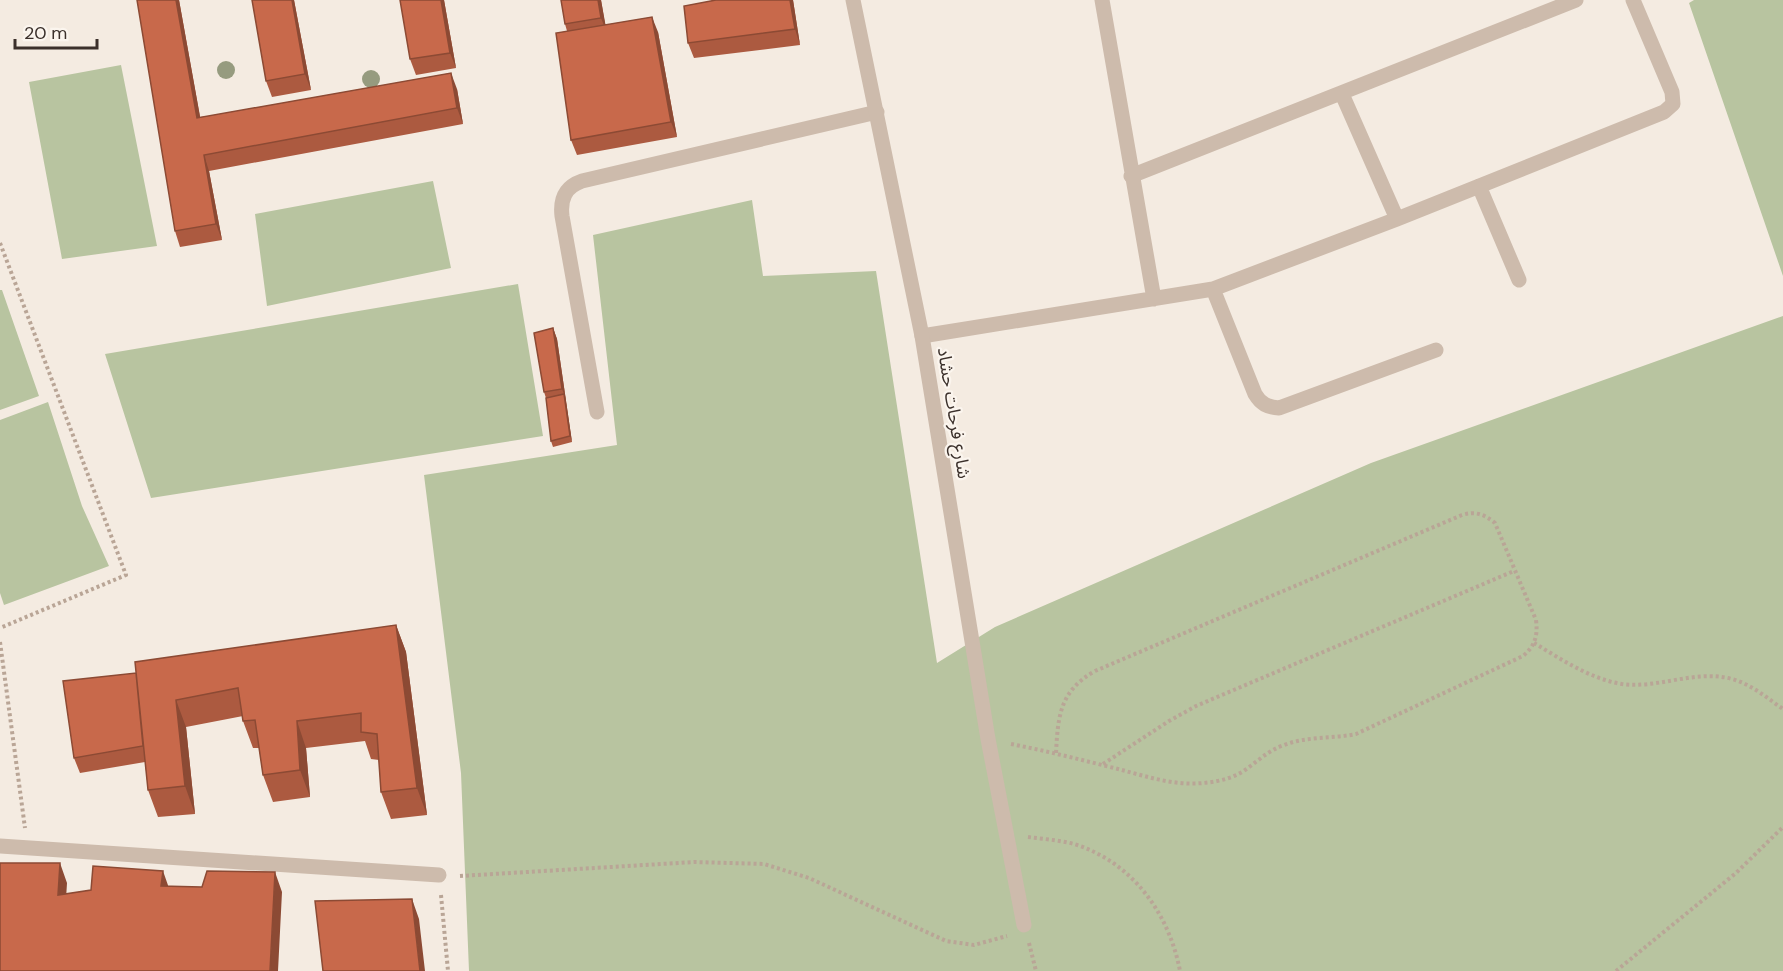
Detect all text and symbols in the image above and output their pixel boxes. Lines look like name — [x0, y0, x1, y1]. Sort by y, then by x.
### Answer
scale bar — [15, 12, 98, 50]
text: 20 m — [24, 21, 67, 45]
street label: شارع فرحات حشاد — [930, 346, 976, 481]

